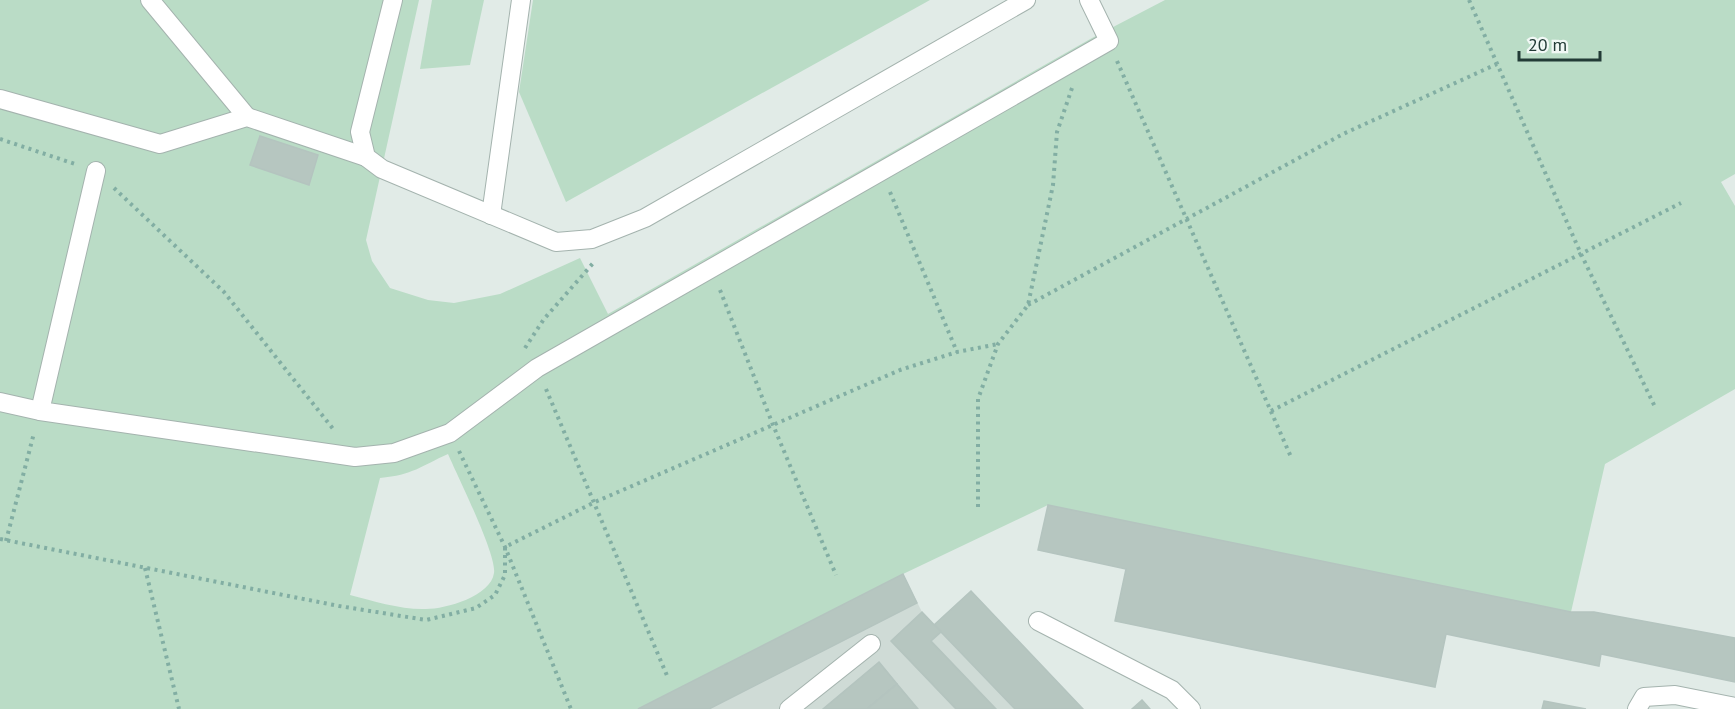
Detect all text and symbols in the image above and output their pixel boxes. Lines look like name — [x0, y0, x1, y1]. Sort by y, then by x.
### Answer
scale bar — [1519, 24, 1600, 62]
text: 20 m — [1528, 33, 1567, 56]

